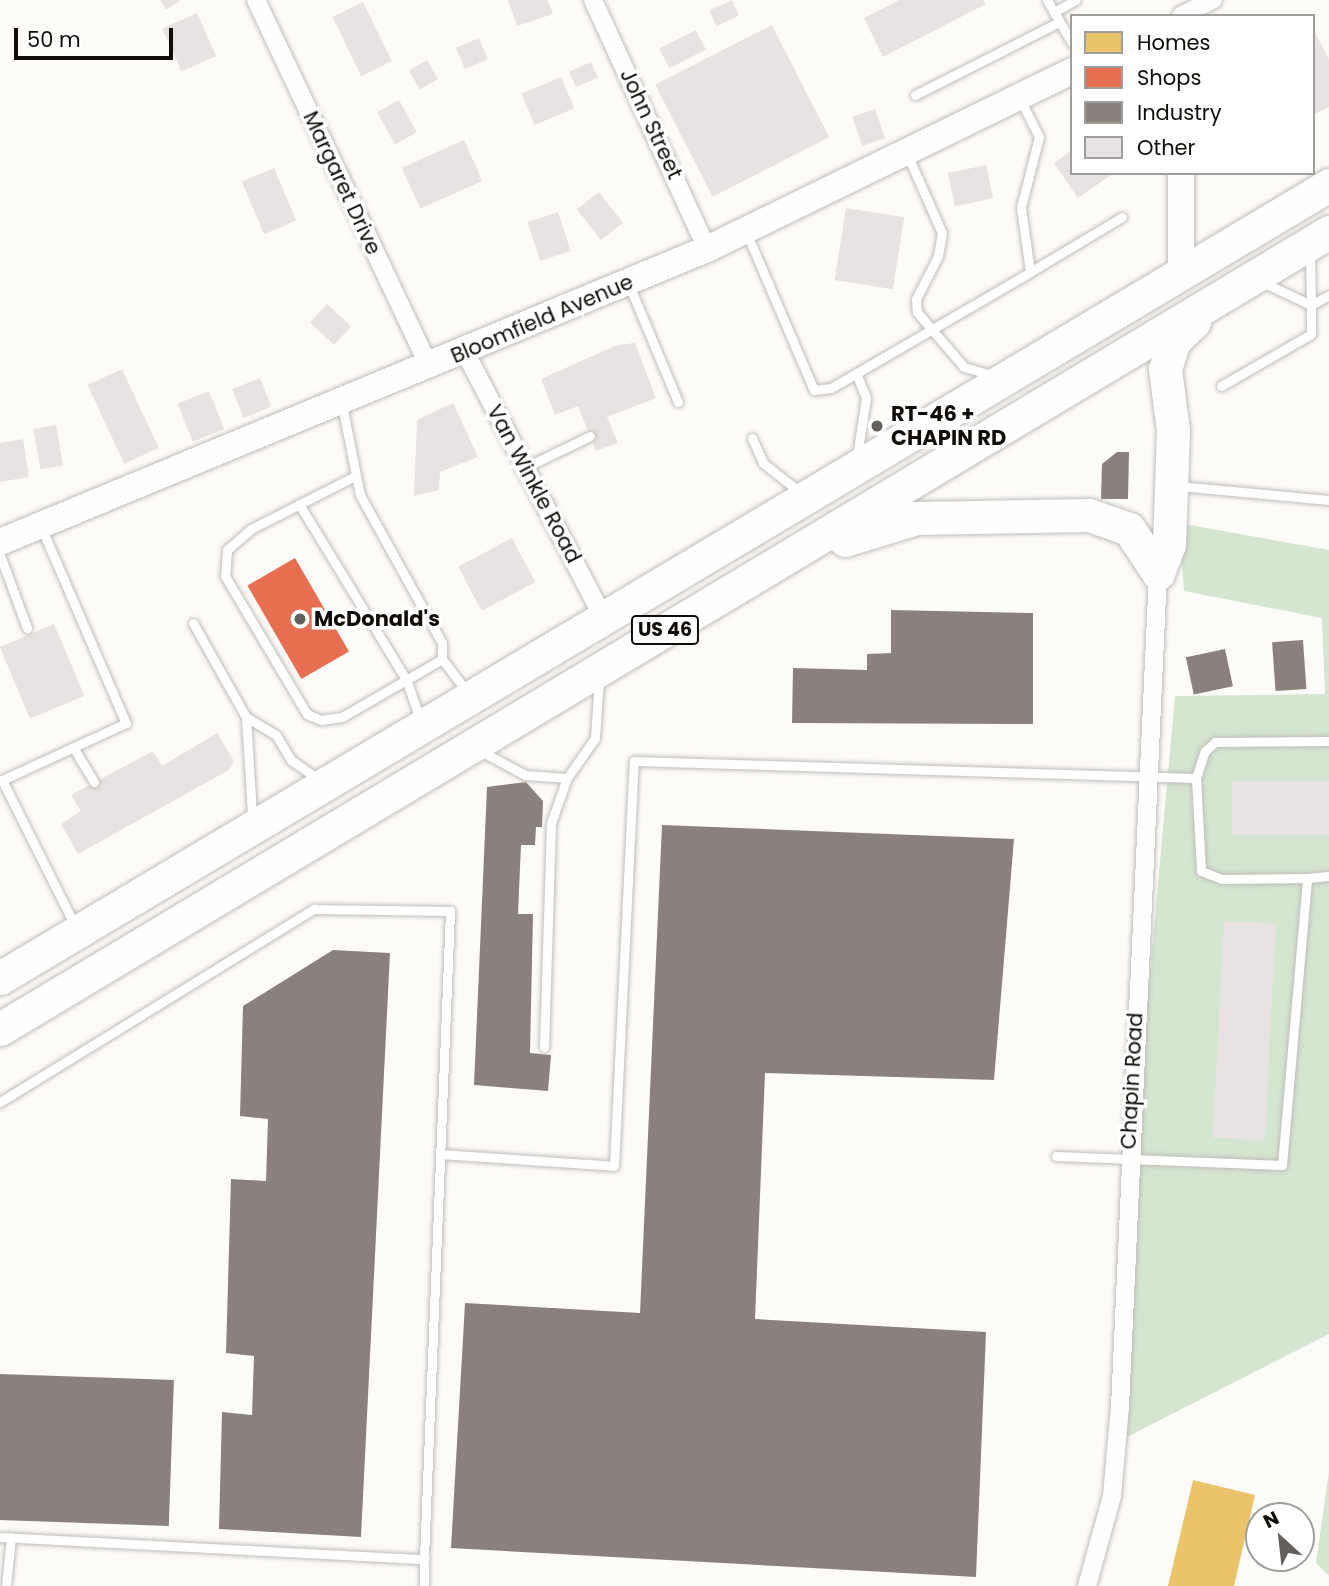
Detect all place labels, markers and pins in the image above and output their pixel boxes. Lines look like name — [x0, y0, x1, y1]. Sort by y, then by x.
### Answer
place label: RT-46 + CHAPIN RD — [891, 401, 1006, 451]
marker: RT-46 + CHAPIN RD — [869, 418, 885, 434]
place label: McDonald's — [314, 606, 440, 632]
marker: McDonald's — [292, 611, 308, 627]

